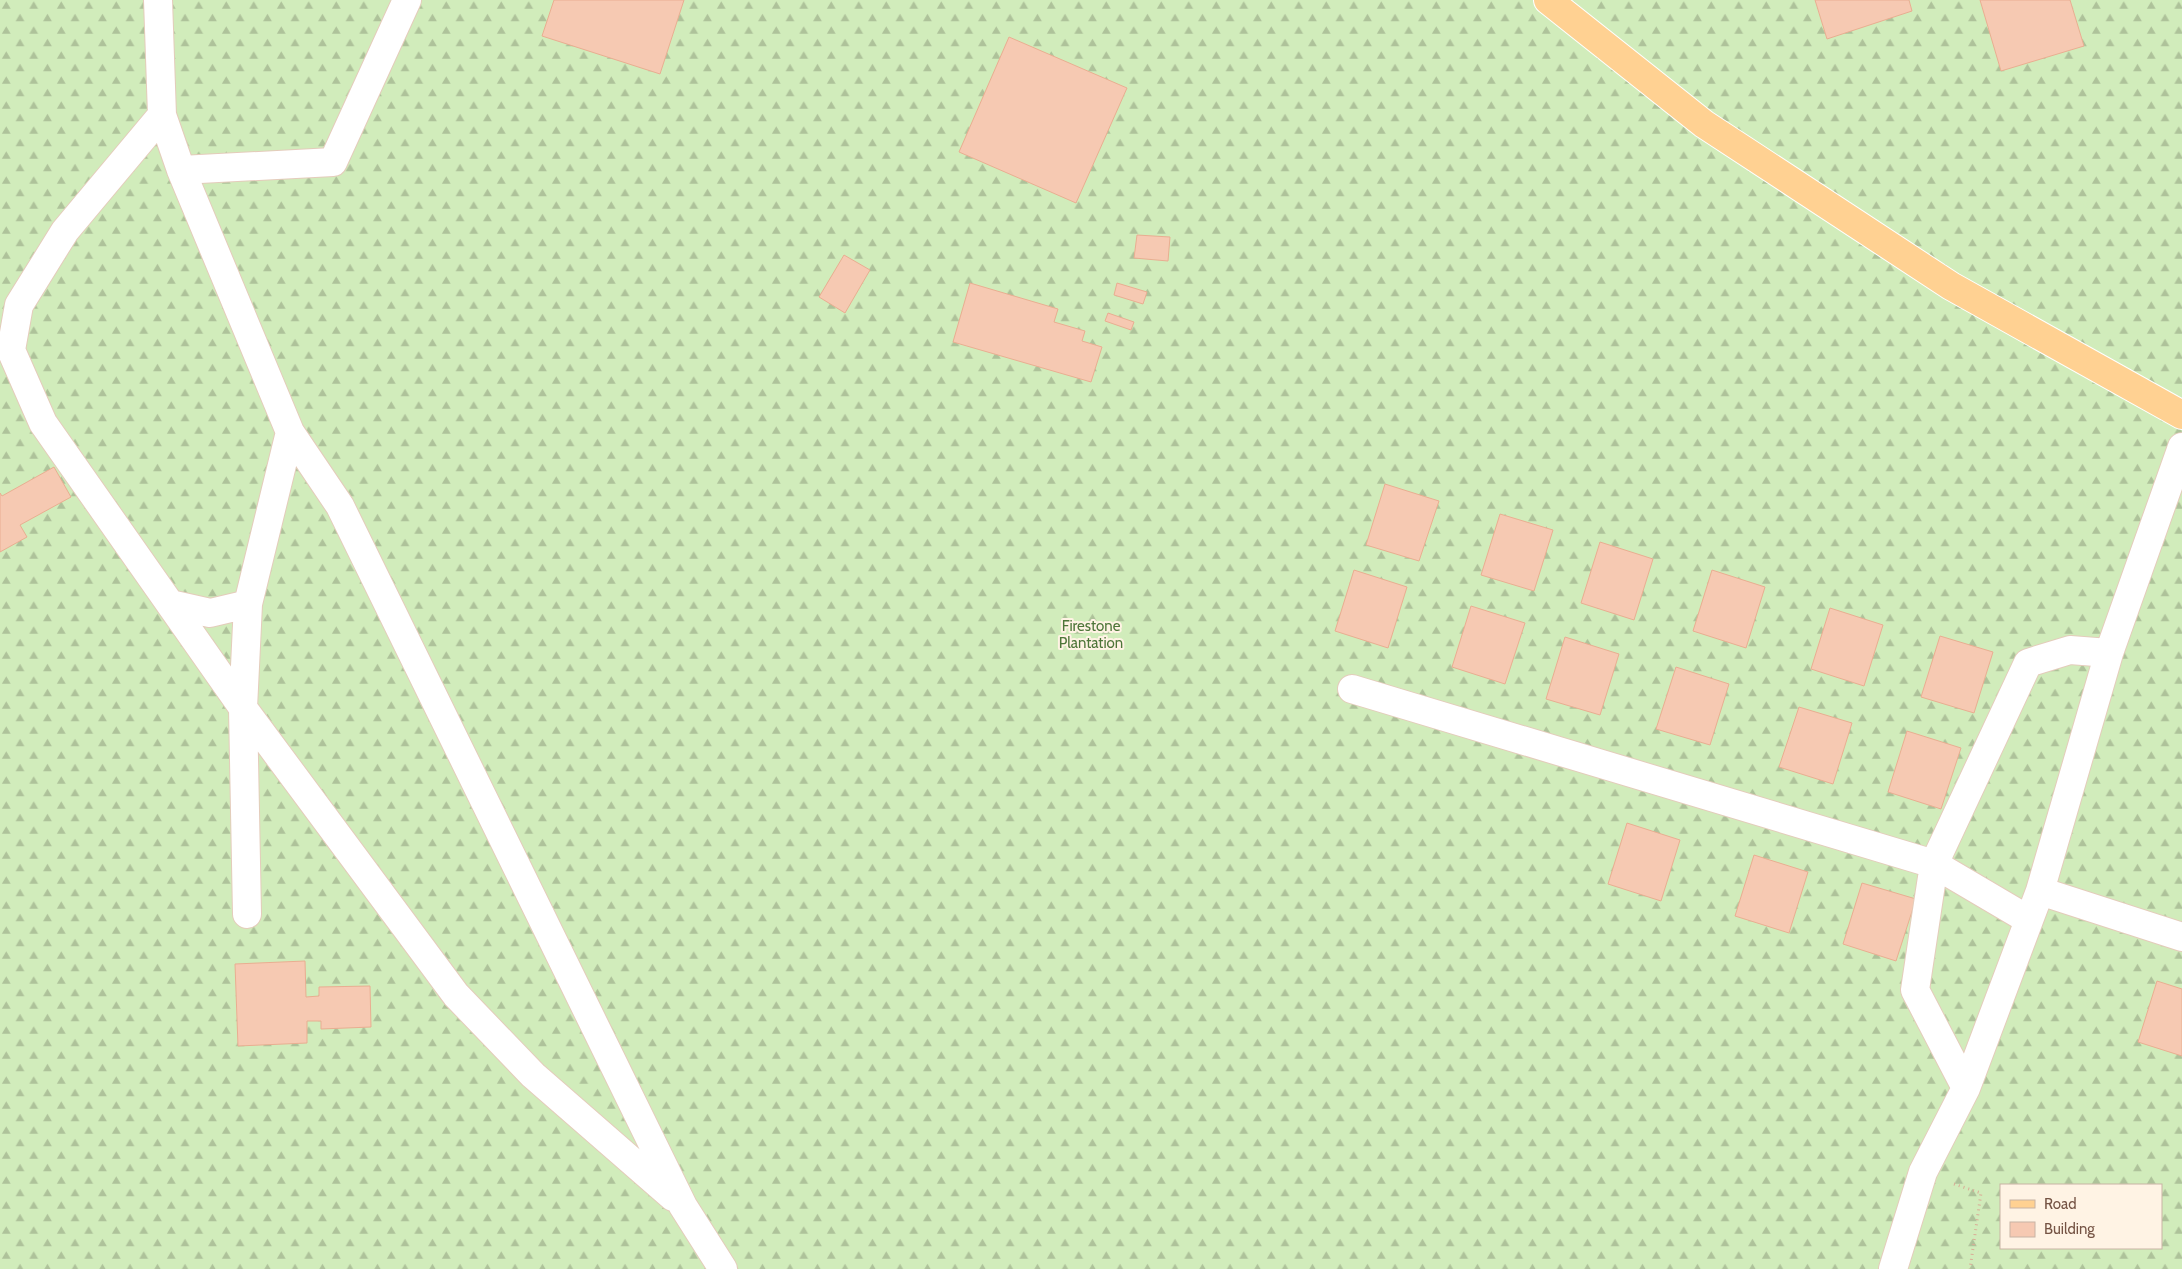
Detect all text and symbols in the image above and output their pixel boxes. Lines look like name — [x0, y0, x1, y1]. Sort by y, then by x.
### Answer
park label: Firestone Plantation — [1059, 617, 1123, 652]
legend — [2000, 1184, 2162, 1249]
text: Road — [2044, 1195, 2077, 1213]
text: Building — [2044, 1220, 2095, 1238]

